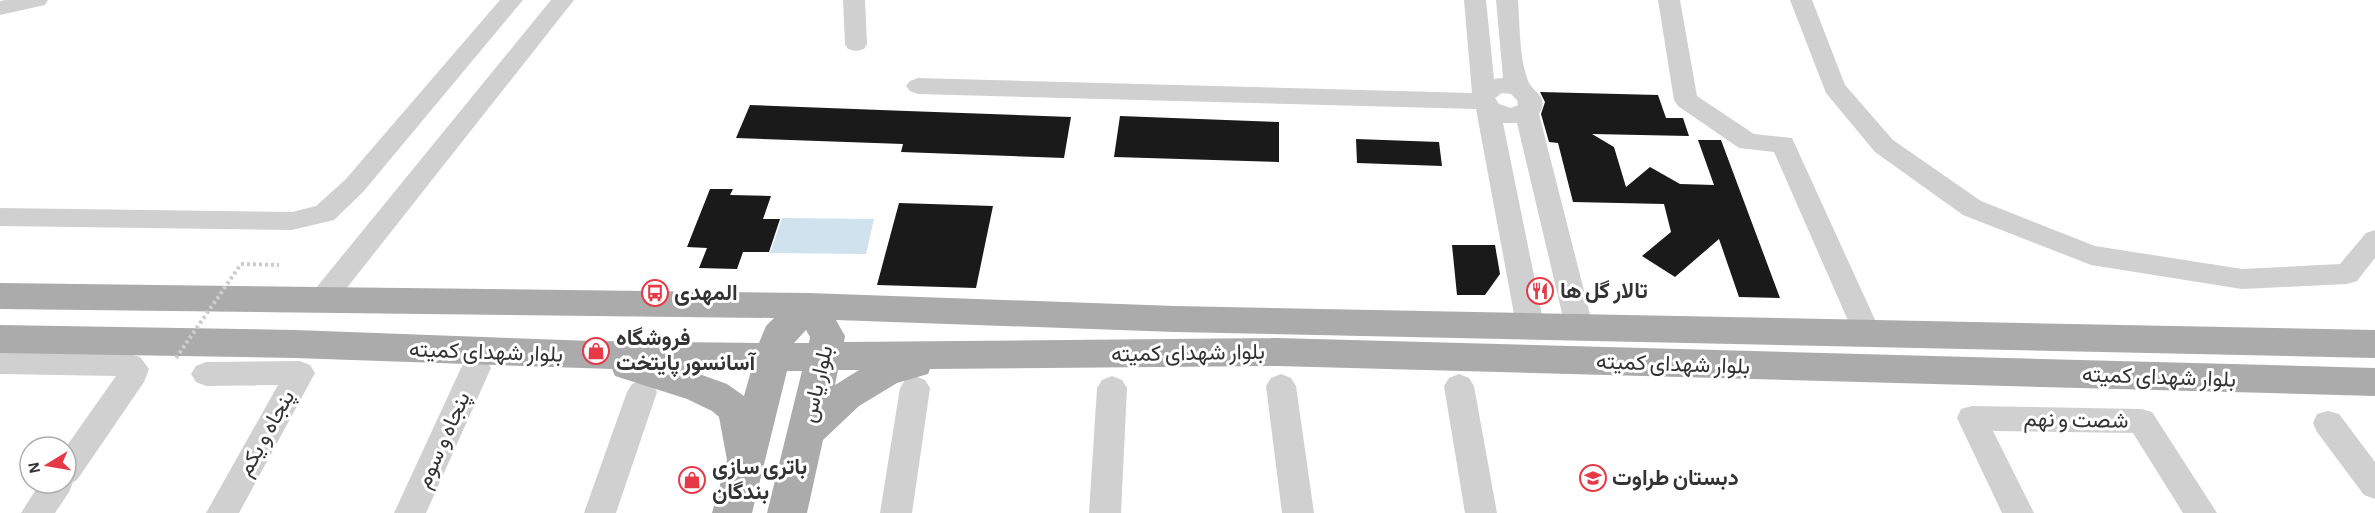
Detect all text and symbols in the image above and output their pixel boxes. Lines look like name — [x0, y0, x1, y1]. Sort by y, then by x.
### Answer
restaurant icon: تالار گل ها — [1525, 276, 1555, 306]
bus stop icon: المهدی — [640, 278, 670, 308]
place label: تالار گل ها — [1560, 280, 1648, 304]
place label: المهدی — [674, 282, 738, 306]
place label: فروشگاه آسانسور پایتخت — [616, 327, 757, 378]
shop icon: فروشگاه آسانسور پایتخت — [581, 336, 611, 366]
street label: بلوار شهدای کمیته — [409, 338, 563, 368]
street label: بلوار شهدای کمیته — [1111, 341, 1265, 367]
street label: بلوار یاس — [797, 343, 838, 425]
street label: بلوار شهدای کمیته — [1596, 350, 1750, 380]
street label: بلوار شهدای کمیته — [2082, 363, 2236, 393]
street label: پنجاه و یکم — [234, 386, 301, 481]
street label: پنجاه و سوم — [412, 389, 477, 493]
street label: شصت و نهم — [2023, 408, 2129, 435]
north arrow — [18, 435, 78, 495]
place label: باتری سازی بندگان — [712, 456, 807, 505]
text: N — [25, 461, 43, 475]
school or university icon: دبستان طراوت — [1578, 463, 1608, 493]
shop icon: باتری سازی بندگان — [677, 465, 707, 495]
place label: دبستان طراوت — [1612, 467, 1739, 491]

